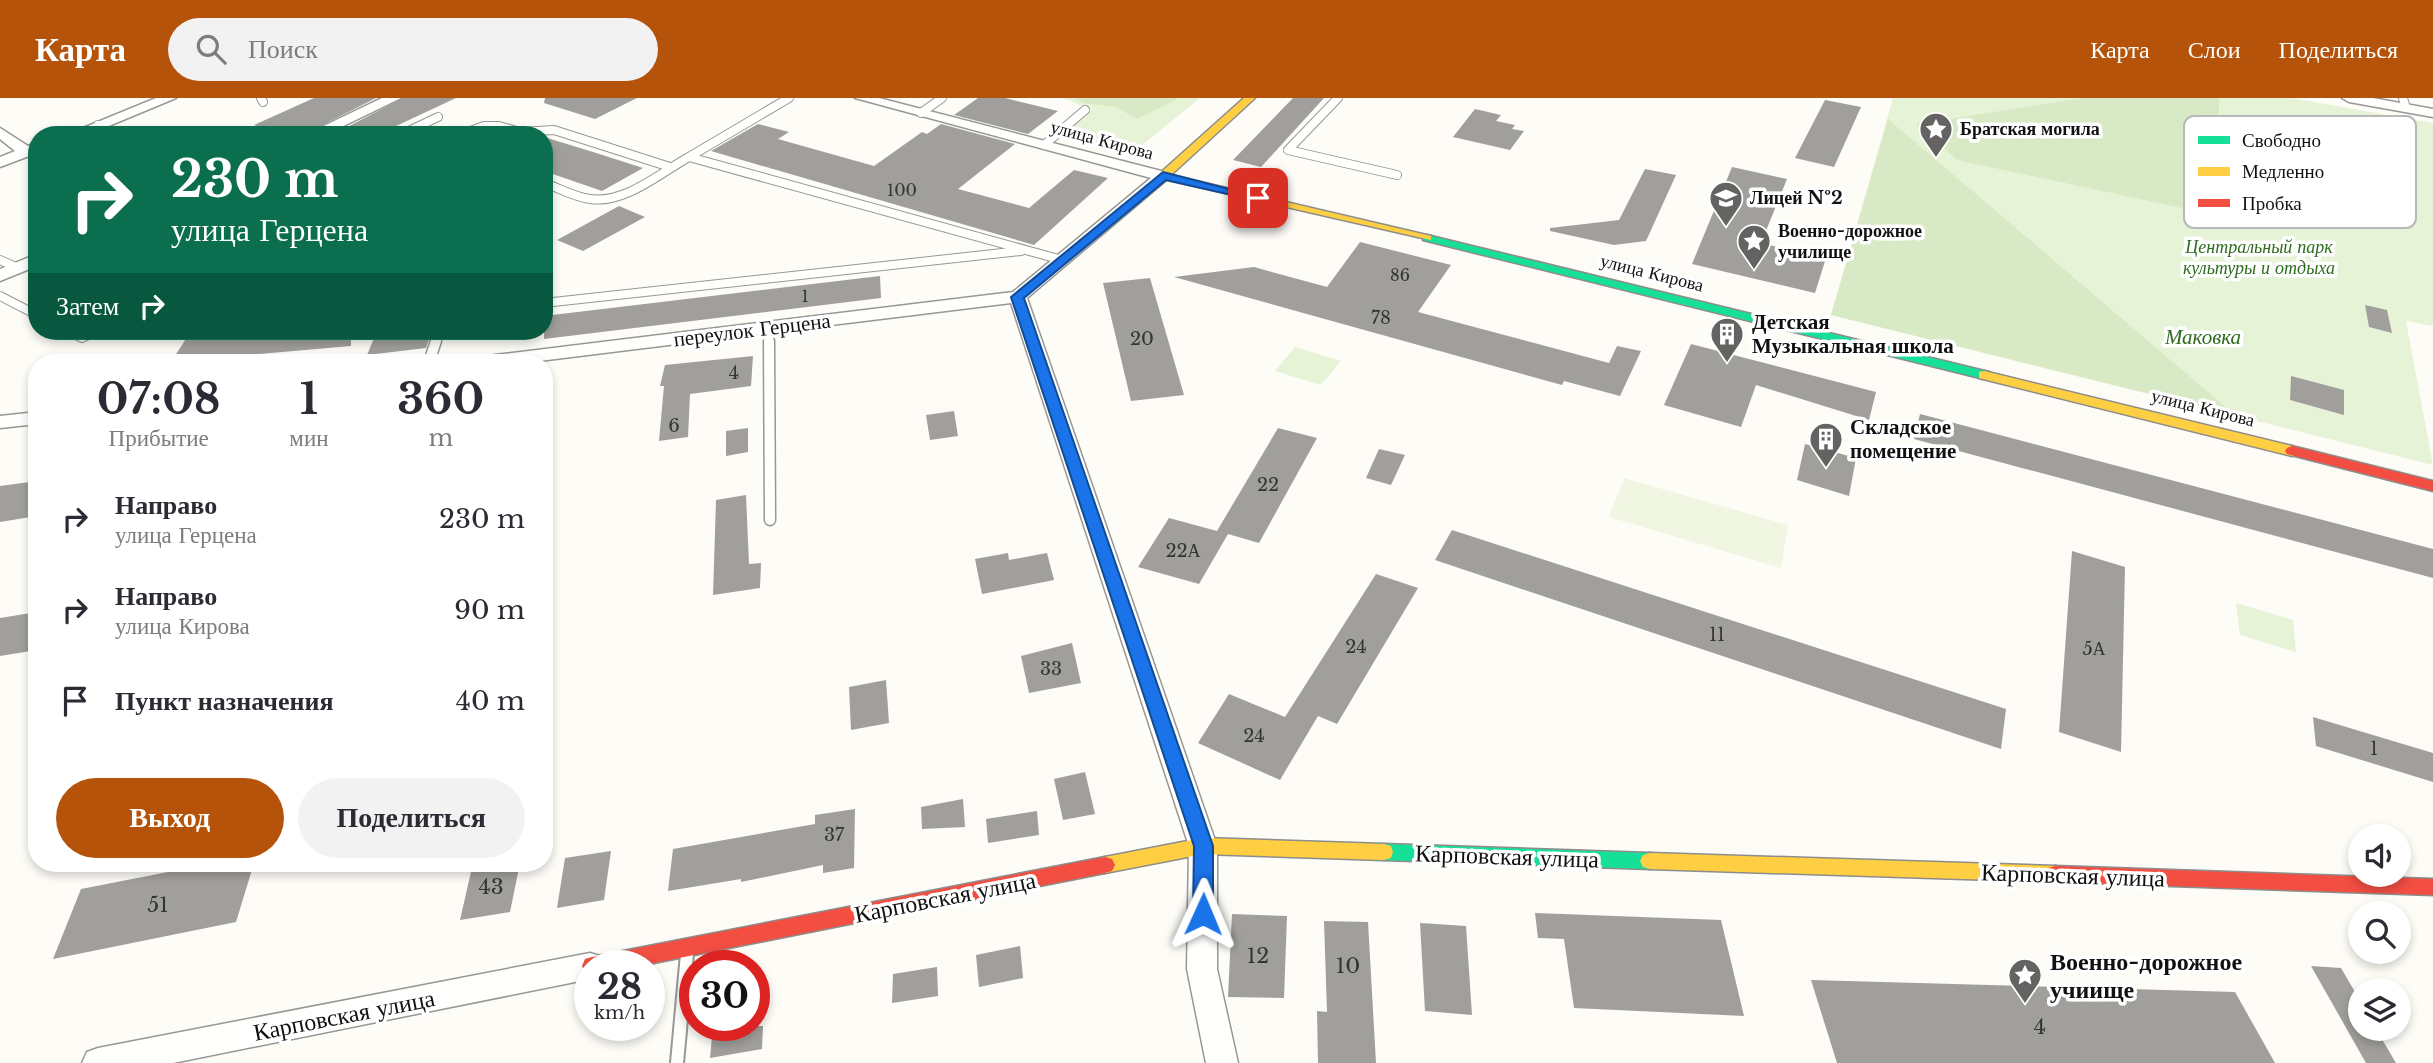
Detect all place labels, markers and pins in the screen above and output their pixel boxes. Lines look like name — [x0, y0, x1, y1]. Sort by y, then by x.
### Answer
place icon: Братская могила — [1917, 110, 1955, 159]
place label: Братская могила — [1960, 118, 2100, 140]
pin — [1228, 168, 1288, 228]
school or university icon: Лицей №2 — [1707, 179, 1745, 228]
place label: Лицей №2 — [1750, 187, 1843, 209]
place label: Военно-дорожное училище — [1778, 220, 1922, 263]
place icon: Военно-дорожное училище — [1735, 222, 1773, 271]
place label: Детская Музыкальная школа — [1752, 309, 1954, 359]
building icon: Детская Музыкальная школа — [1708, 315, 1746, 364]
place label: Складское помещение — [1850, 414, 1956, 464]
building icon: Складское помещение — [1807, 420, 1845, 469]
place label: Военно-дорожное учиище — [2050, 947, 2242, 1004]
place icon: Военно-дорожное учиище — [2006, 956, 2044, 1005]

